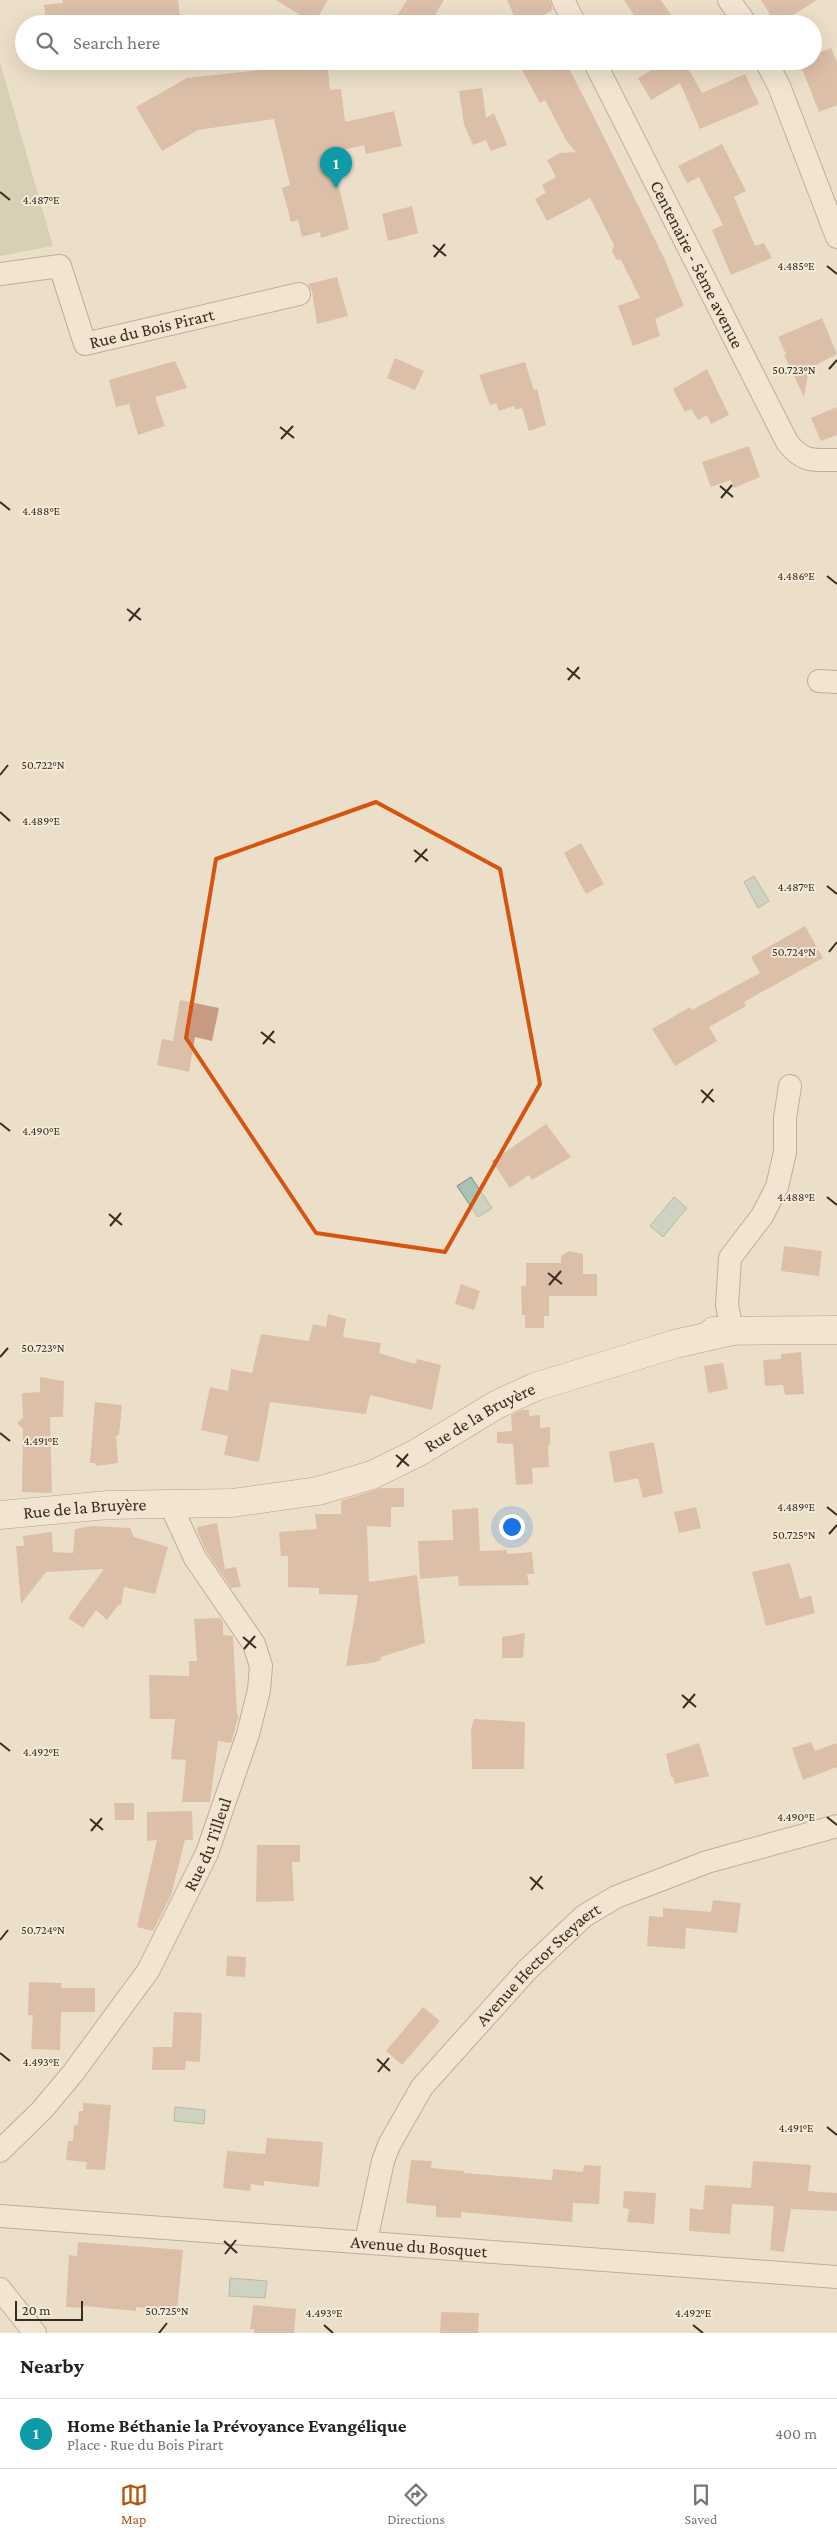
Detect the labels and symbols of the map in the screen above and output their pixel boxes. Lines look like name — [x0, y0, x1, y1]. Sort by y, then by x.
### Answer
pin: 1 — [320, 147, 352, 188]
street label: Centenaire - 5ème avenue — [646, 177, 748, 352]
text: 4.487°E — [23, 193, 60, 207]
text: 4.485°E — [777, 259, 815, 273]
street label: Rue du Bois Pirart — [87, 304, 217, 353]
text: 50.723°N — [772, 363, 816, 377]
text: 4.488°E — [22, 504, 61, 518]
text: 4.486°E — [777, 569, 815, 583]
text: 50.722°N — [21, 758, 65, 772]
text: 4.489°E — [22, 814, 60, 828]
text: 4.487°E — [778, 880, 815, 894]
text: 50.724°N — [772, 945, 816, 959]
text: 4.490°E — [22, 1124, 61, 1138]
text: 4.488°E — [777, 1190, 816, 1204]
text: 50.723°N — [21, 1341, 65, 1355]
street label: Rue de la Bruyère — [421, 1378, 538, 1456]
text: 4.491°E — [23, 1434, 59, 1448]
street label: Rue de la Bruyère — [22, 1494, 147, 1523]
text: 4.489°E — [777, 1500, 815, 1514]
your location — [499, 1514, 525, 1540]
text: 50.725°N — [772, 1528, 816, 1542]
text: 4.492°E — [23, 1745, 60, 1759]
street label: Rue du Tilleul — [180, 1795, 235, 1894]
text: 4.490°E — [777, 1810, 816, 1824]
street label: Avenue Hector Steyaert — [472, 1898, 605, 2030]
text: 50.724°N — [21, 1923, 65, 1937]
text: 4.493°E — [23, 2055, 60, 2069]
text: 4.491°E — [778, 2121, 814, 2135]
street label: Avenue du Bosquet — [350, 2232, 489, 2262]
scale bar — [15, 2298, 82, 2321]
text: 50.725°N — [145, 2304, 189, 2318]
text: 4.493°E — [306, 2306, 343, 2320]
text: 4.492°E — [675, 2306, 712, 2320]

